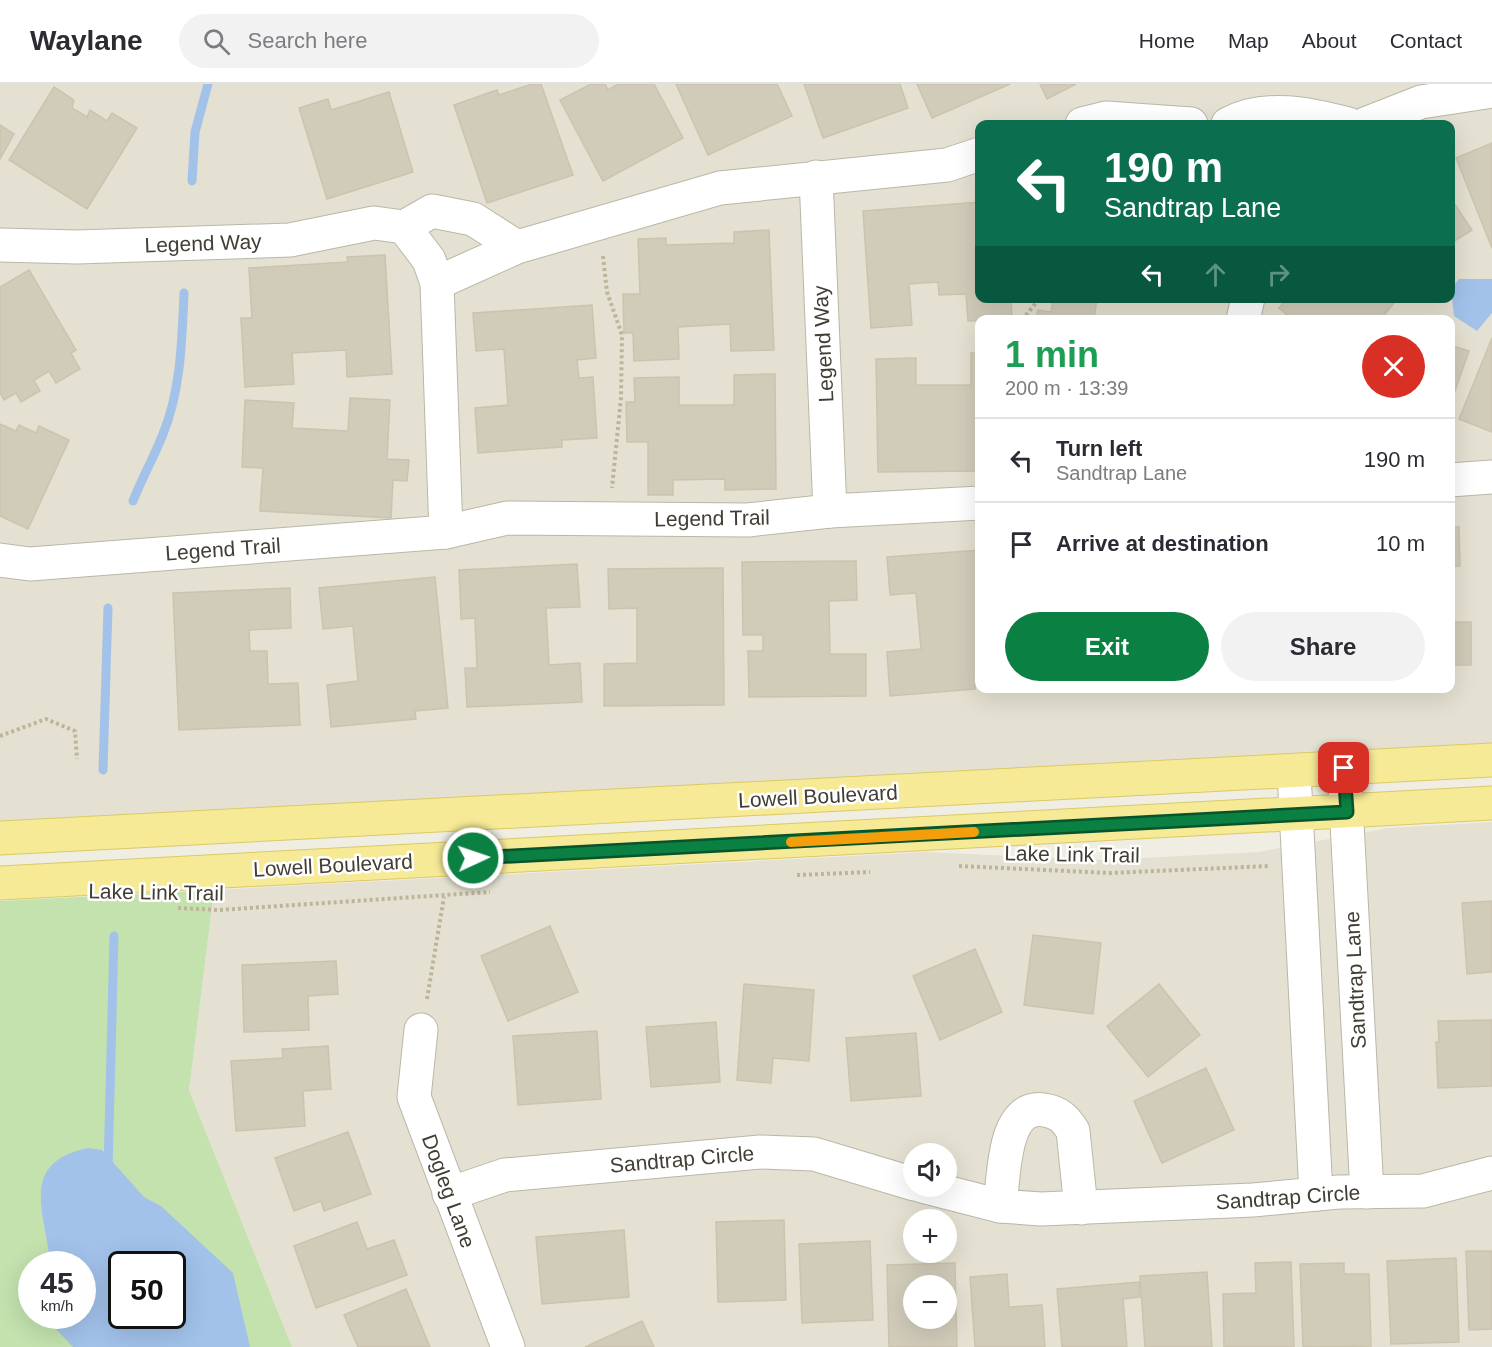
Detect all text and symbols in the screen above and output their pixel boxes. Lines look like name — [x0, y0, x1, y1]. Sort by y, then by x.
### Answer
search box — [179, 14, 599, 68]
text: Waylane — [30, 25, 143, 56]
icon: search — [200, 25, 233, 58]
text: Search here — [248, 28, 367, 53]
text: Home — [1139, 29, 1195, 52]
text: Map — [1228, 29, 1269, 52]
text: About — [1302, 29, 1357, 52]
text: Contact — [1390, 29, 1462, 52]
icon: left — [1005, 144, 1083, 222]
text: 190 m — [1104, 144, 1223, 191]
text: Sandtrap Lane — [1104, 193, 1281, 223]
street label: Legend Way — [144, 229, 262, 257]
icon: left — [1136, 258, 1169, 291]
icon: ahead — [1199, 258, 1232, 291]
icon: right — [1262, 258, 1295, 291]
street label: Legend Way — [808, 284, 838, 403]
text: 1 min — [1005, 334, 1099, 375]
button: close — [1362, 335, 1425, 398]
text: 200 m · 13:39 — [1005, 377, 1128, 399]
text: Turn left — [1056, 436, 1142, 461]
icon: left — [1005, 444, 1038, 477]
text: 190 m — [1364, 447, 1425, 472]
text: Sandtrap Lane — [1056, 462, 1187, 484]
street label: Legend Trail — [654, 505, 770, 531]
icon: arrive — [1005, 528, 1038, 561]
text: Arrive at destination — [1056, 531, 1269, 556]
text: 10 m — [1376, 531, 1425, 556]
street label: Legend Trail — [165, 533, 281, 565]
button: Exit — [1005, 612, 1209, 681]
button: Share — [1221, 612, 1425, 681]
pin — [1318, 742, 1369, 793]
icon: arrive — [1327, 751, 1360, 784]
street label: Lowell Boulevard — [738, 780, 898, 812]
position arrow — [441, 826, 505, 890]
street label: Lake Link Trail — [1004, 841, 1140, 867]
street label: Lowell Boulevard — [253, 849, 413, 881]
street label: Lake Link Trail — [88, 879, 224, 905]
street label: Sandtrap Lane — [1340, 911, 1370, 1049]
street label: Dogleg Lane — [418, 1131, 480, 1251]
street label: Sandtrap Circle — [609, 1141, 755, 1177]
map controls — [903, 1143, 957, 1329]
button: sound — [903, 1143, 957, 1197]
street label: Sandtrap Circle — [1215, 1180, 1361, 1214]
button: + — [903, 1209, 957, 1263]
speed limit sign: 50 — [108, 1251, 186, 1329]
text: 45 — [40, 1266, 74, 1299]
button: − — [903, 1275, 957, 1329]
text: km/h — [41, 1297, 73, 1314]

